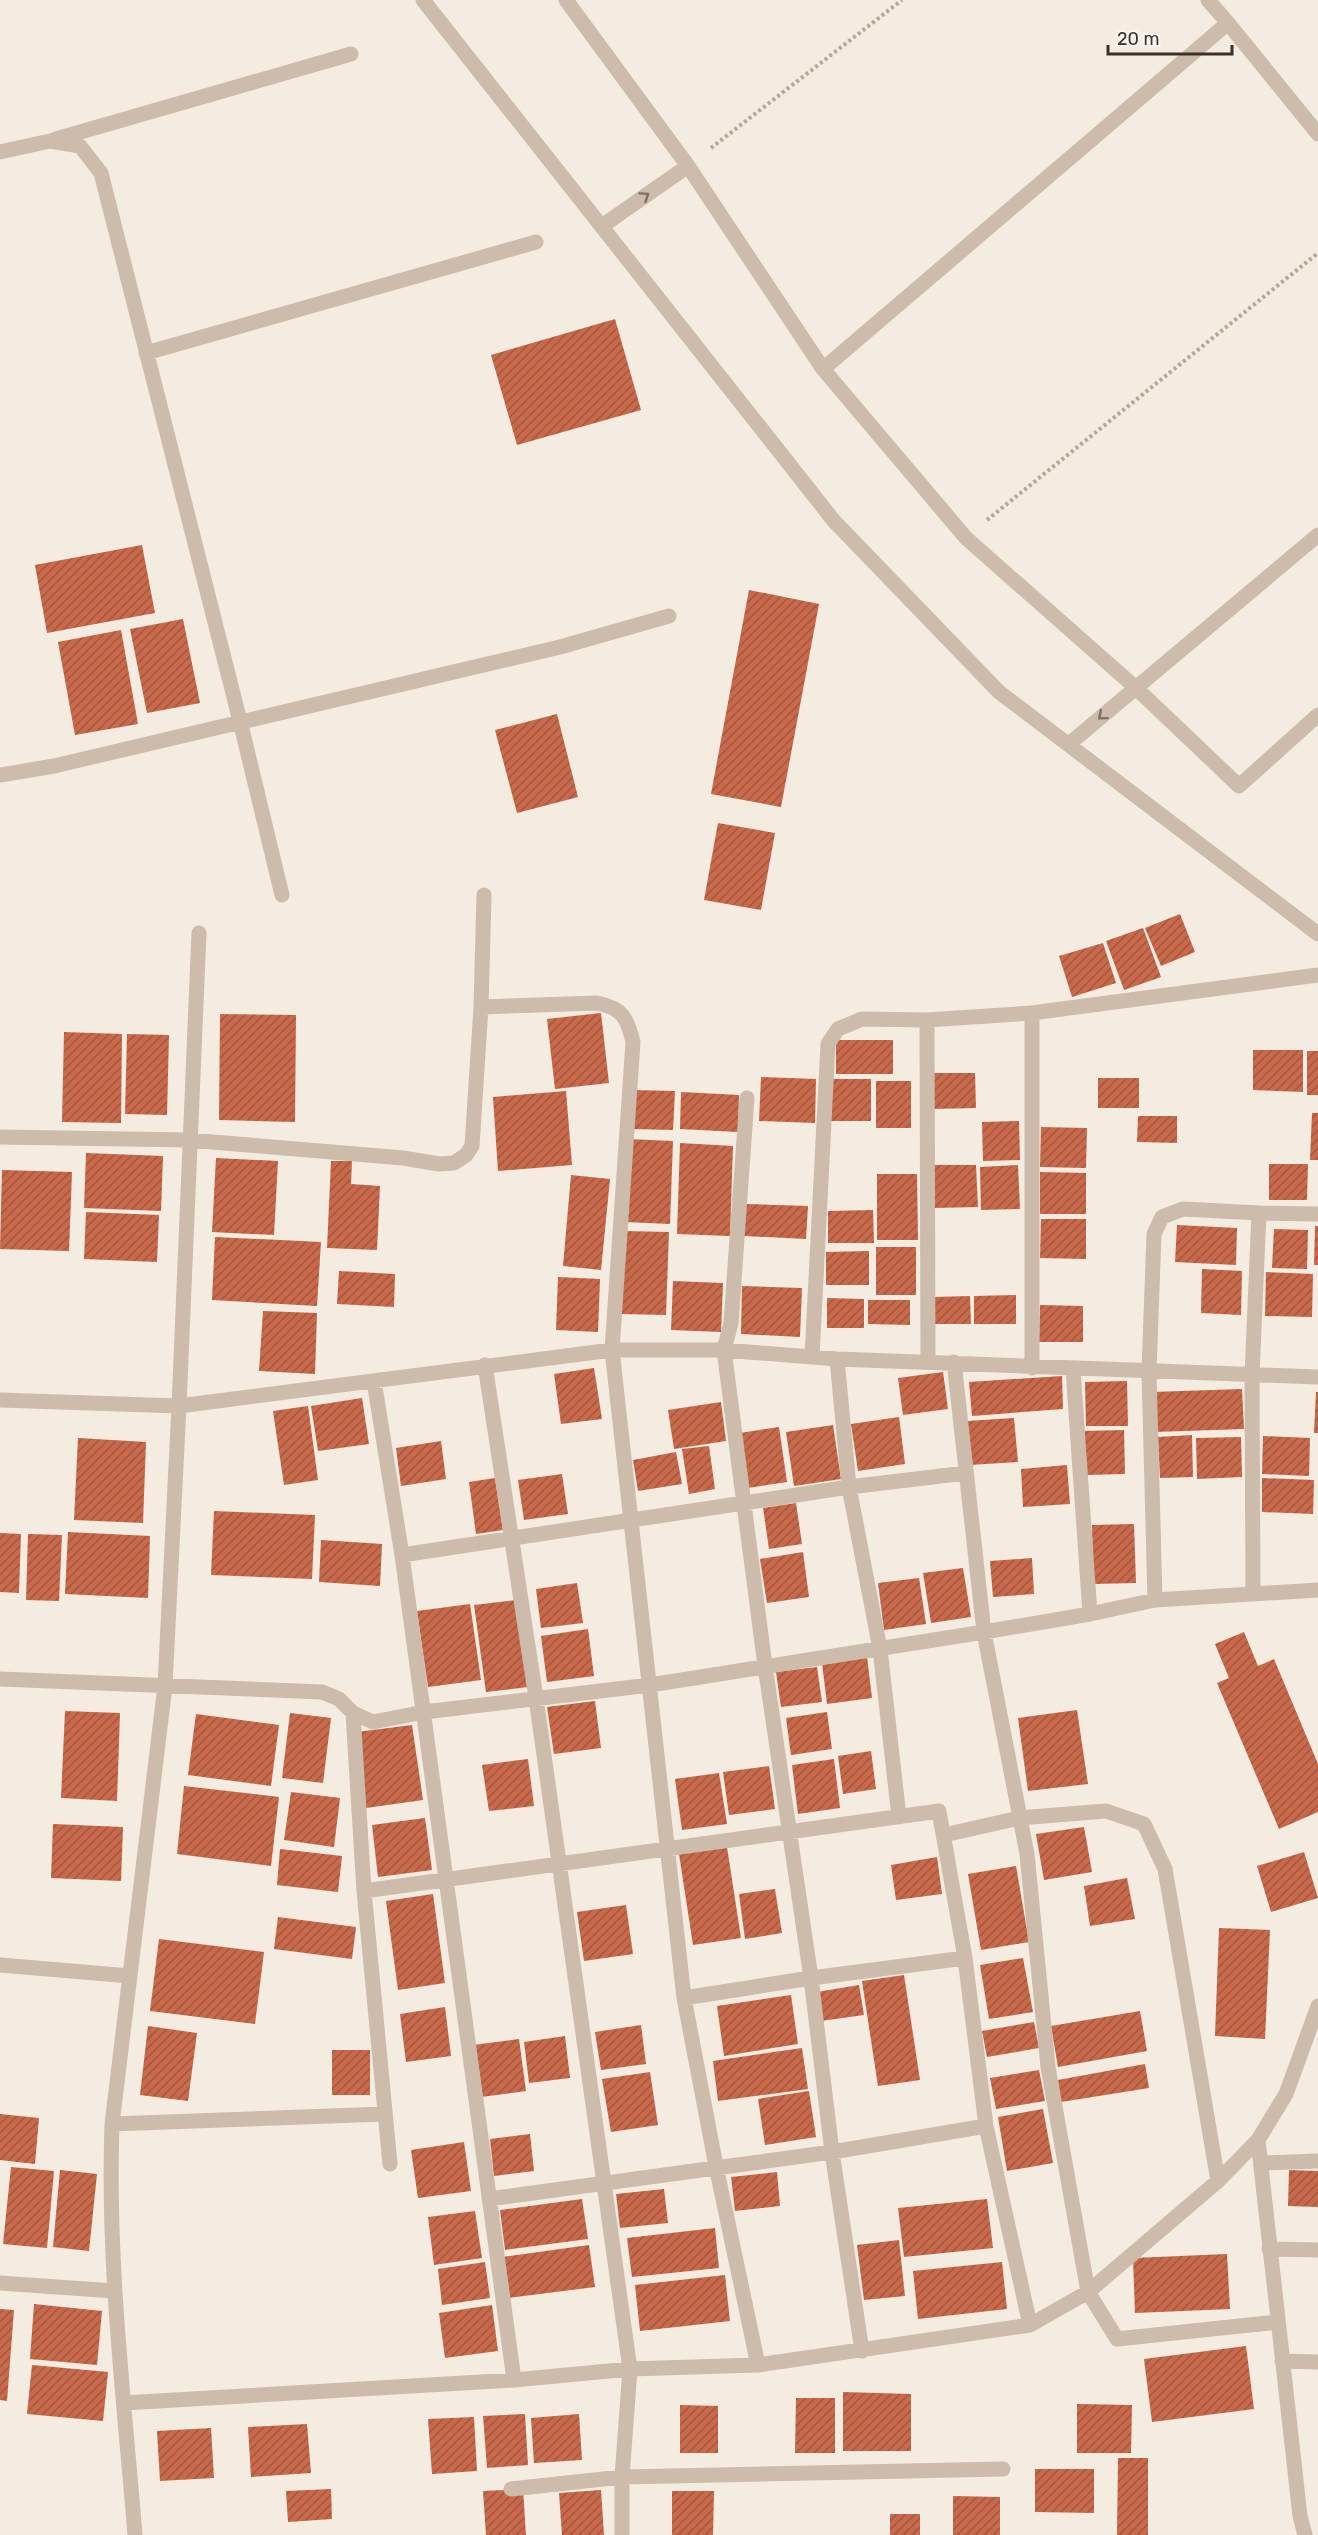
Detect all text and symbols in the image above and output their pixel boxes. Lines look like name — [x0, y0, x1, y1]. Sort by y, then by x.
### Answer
scale bar — [1108, 18, 1232, 56]
text: 20 m — [1117, 28, 1159, 50]
one-way arrow — [638, 192, 649, 203]
one-way arrow — [1098, 709, 1109, 720]

